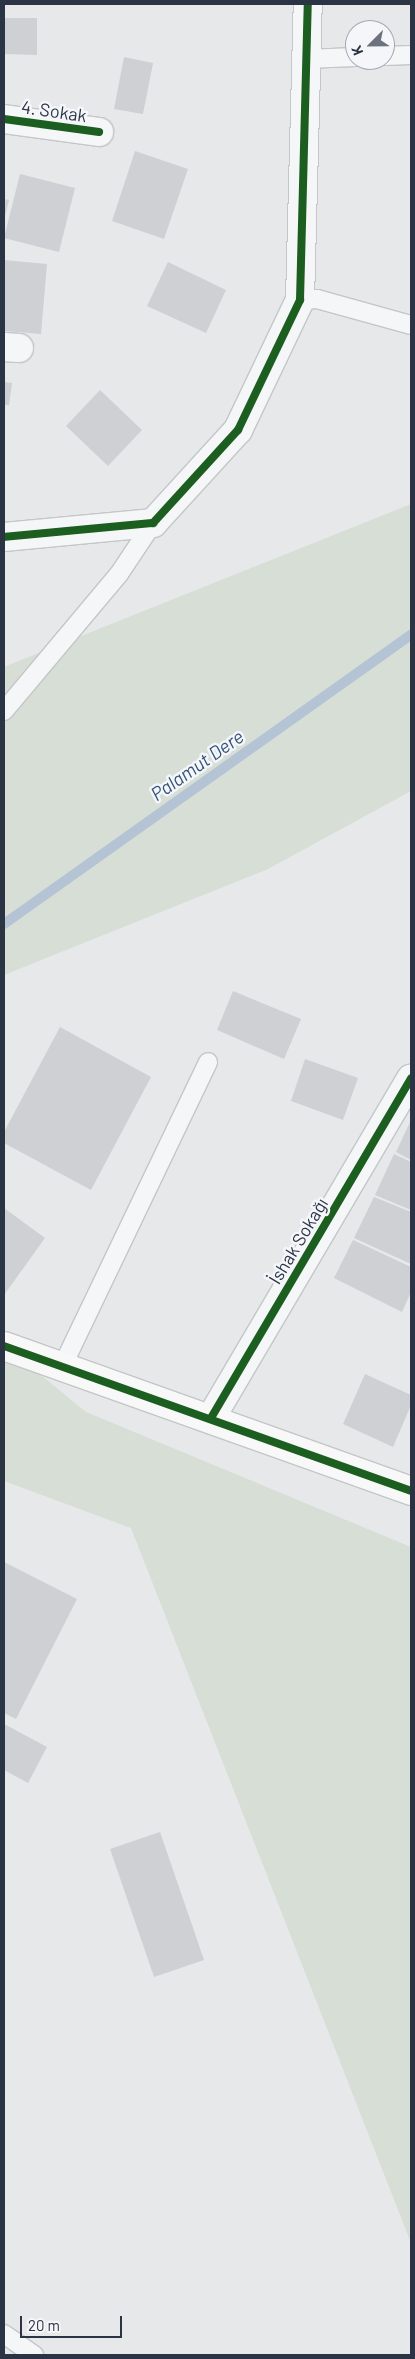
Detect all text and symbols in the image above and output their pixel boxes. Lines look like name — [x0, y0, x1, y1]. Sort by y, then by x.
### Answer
north arrow — [345, 20, 395, 70]
text: K — [347, 43, 366, 58]
street label: 4. Sokak — [20, 96, 88, 126]
water label: Palamut Dere — [146, 725, 248, 805]
street label: İshak Sokağı — [264, 1194, 332, 1288]
scale bar — [22, 2306, 125, 2338]
text: 20 m — [28, 2316, 60, 2334]

